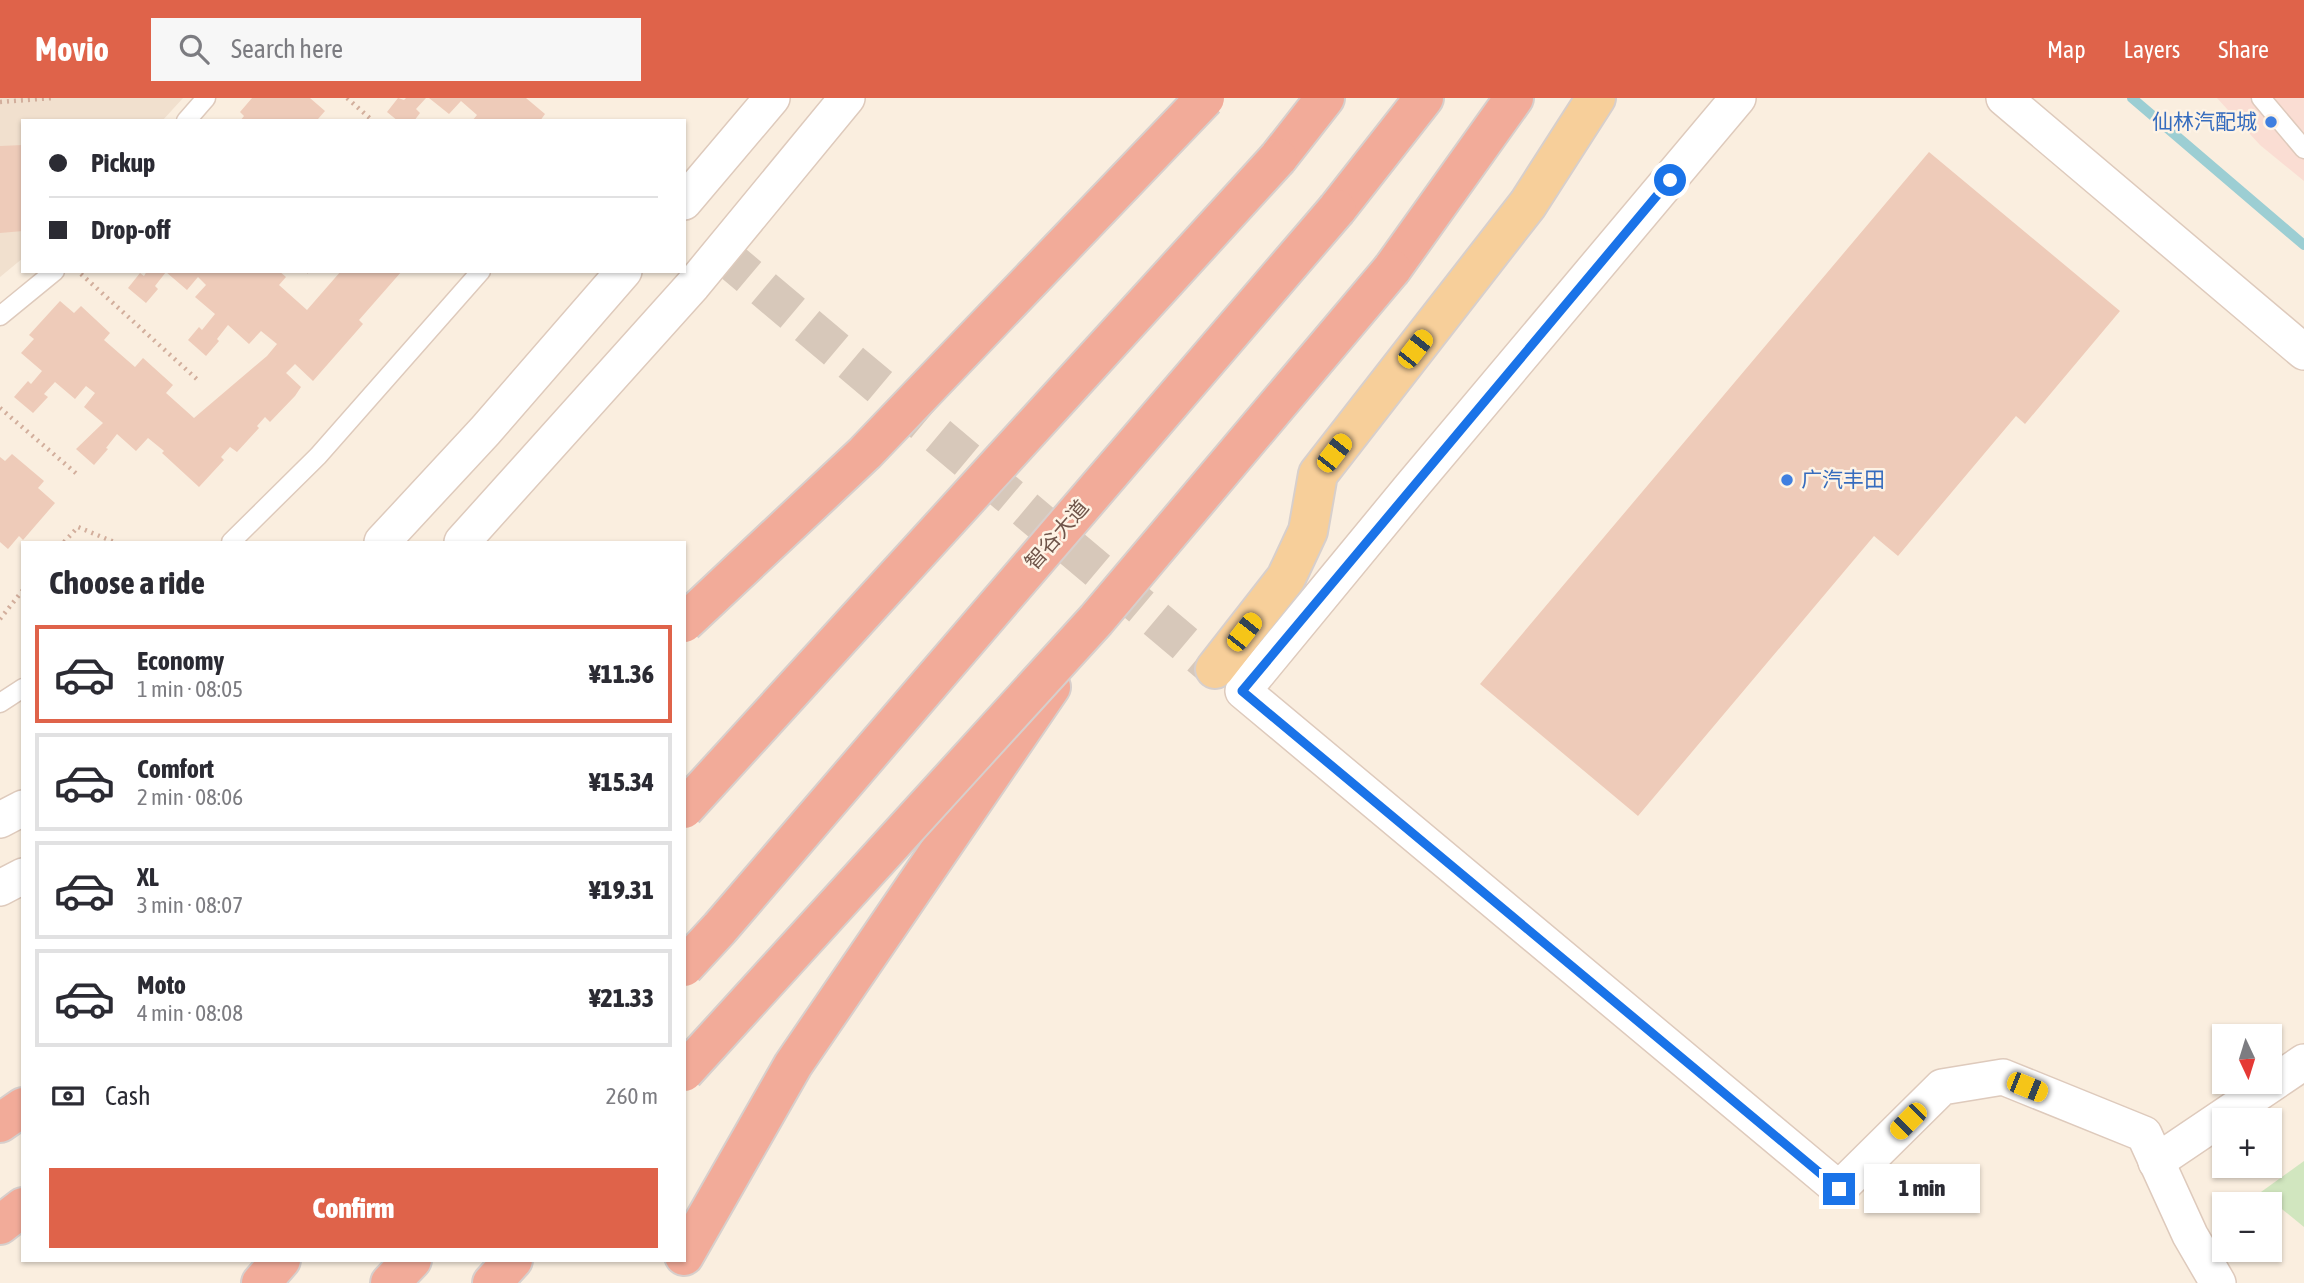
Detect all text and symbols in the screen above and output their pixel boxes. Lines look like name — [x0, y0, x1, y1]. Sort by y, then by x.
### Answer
search box — [151, 18, 641, 81]
text: Movio — [35, 30, 109, 68]
icon: search — [175, 30, 213, 68]
text: Search here — [231, 34, 343, 64]
text: Map — [2047, 36, 2086, 63]
text: Layers — [2124, 36, 2180, 63]
text: Share — [2218, 36, 2269, 63]
place label: 仙林汽配城 — [2152, 109, 2257, 133]
marker: 仙林汽配城 — [2263, 114, 2279, 130]
text: Pickup — [91, 148, 155, 178]
route start — [1654, 164, 1686, 196]
text: Drop-off — [91, 215, 171, 245]
car — [1394, 326, 1437, 372]
car — [1313, 430, 1356, 476]
place label: 广汽丰田 — [1801, 467, 1885, 491]
marker: 广汽丰田 — [1779, 472, 1795, 488]
street label: 智谷大道 — [1020, 495, 1093, 574]
text: Choose a ride — [49, 564, 205, 601]
car — [1223, 609, 1266, 655]
icon: car — [53, 643, 116, 706]
text: Economy — [137, 646, 224, 676]
text: ¥11.36 — [589, 659, 654, 689]
text: 1 min · 08:05 — [137, 676, 243, 702]
icon: car — [53, 751, 116, 814]
text: Comfort — [137, 754, 214, 784]
text: ¥15.34 — [589, 767, 654, 797]
text: 2 min · 08:06 — [137, 784, 243, 810]
icon: car — [53, 859, 116, 922]
text: XL — [137, 862, 159, 892]
text: ¥19.31 — [589, 875, 654, 905]
text: 3 min · 08:07 — [137, 892, 243, 918]
icon: car — [53, 967, 116, 1030]
text: Moto — [137, 970, 186, 1000]
text: ¥21.33 — [589, 983, 654, 1013]
text: 4 min · 08:08 — [137, 1000, 243, 1026]
north arrow — [2212, 1024, 2282, 1094]
map controls — [2212, 1024, 2282, 1262]
car — [2004, 1069, 2051, 1105]
icon: cash — [49, 1077, 87, 1115]
text: Cash — [105, 1081, 151, 1111]
text: 260 m — [606, 1083, 658, 1109]
car — [1886, 1099, 1931, 1143]
button: + — [2212, 1108, 2282, 1178]
callout: 1 min — [1864, 1164, 1979, 1214]
button: Confirm — [49, 1168, 658, 1248]
route end — [1823, 1173, 1855, 1205]
text: 1 min — [1899, 1175, 1945, 1201]
button: − — [2212, 1192, 2282, 1262]

